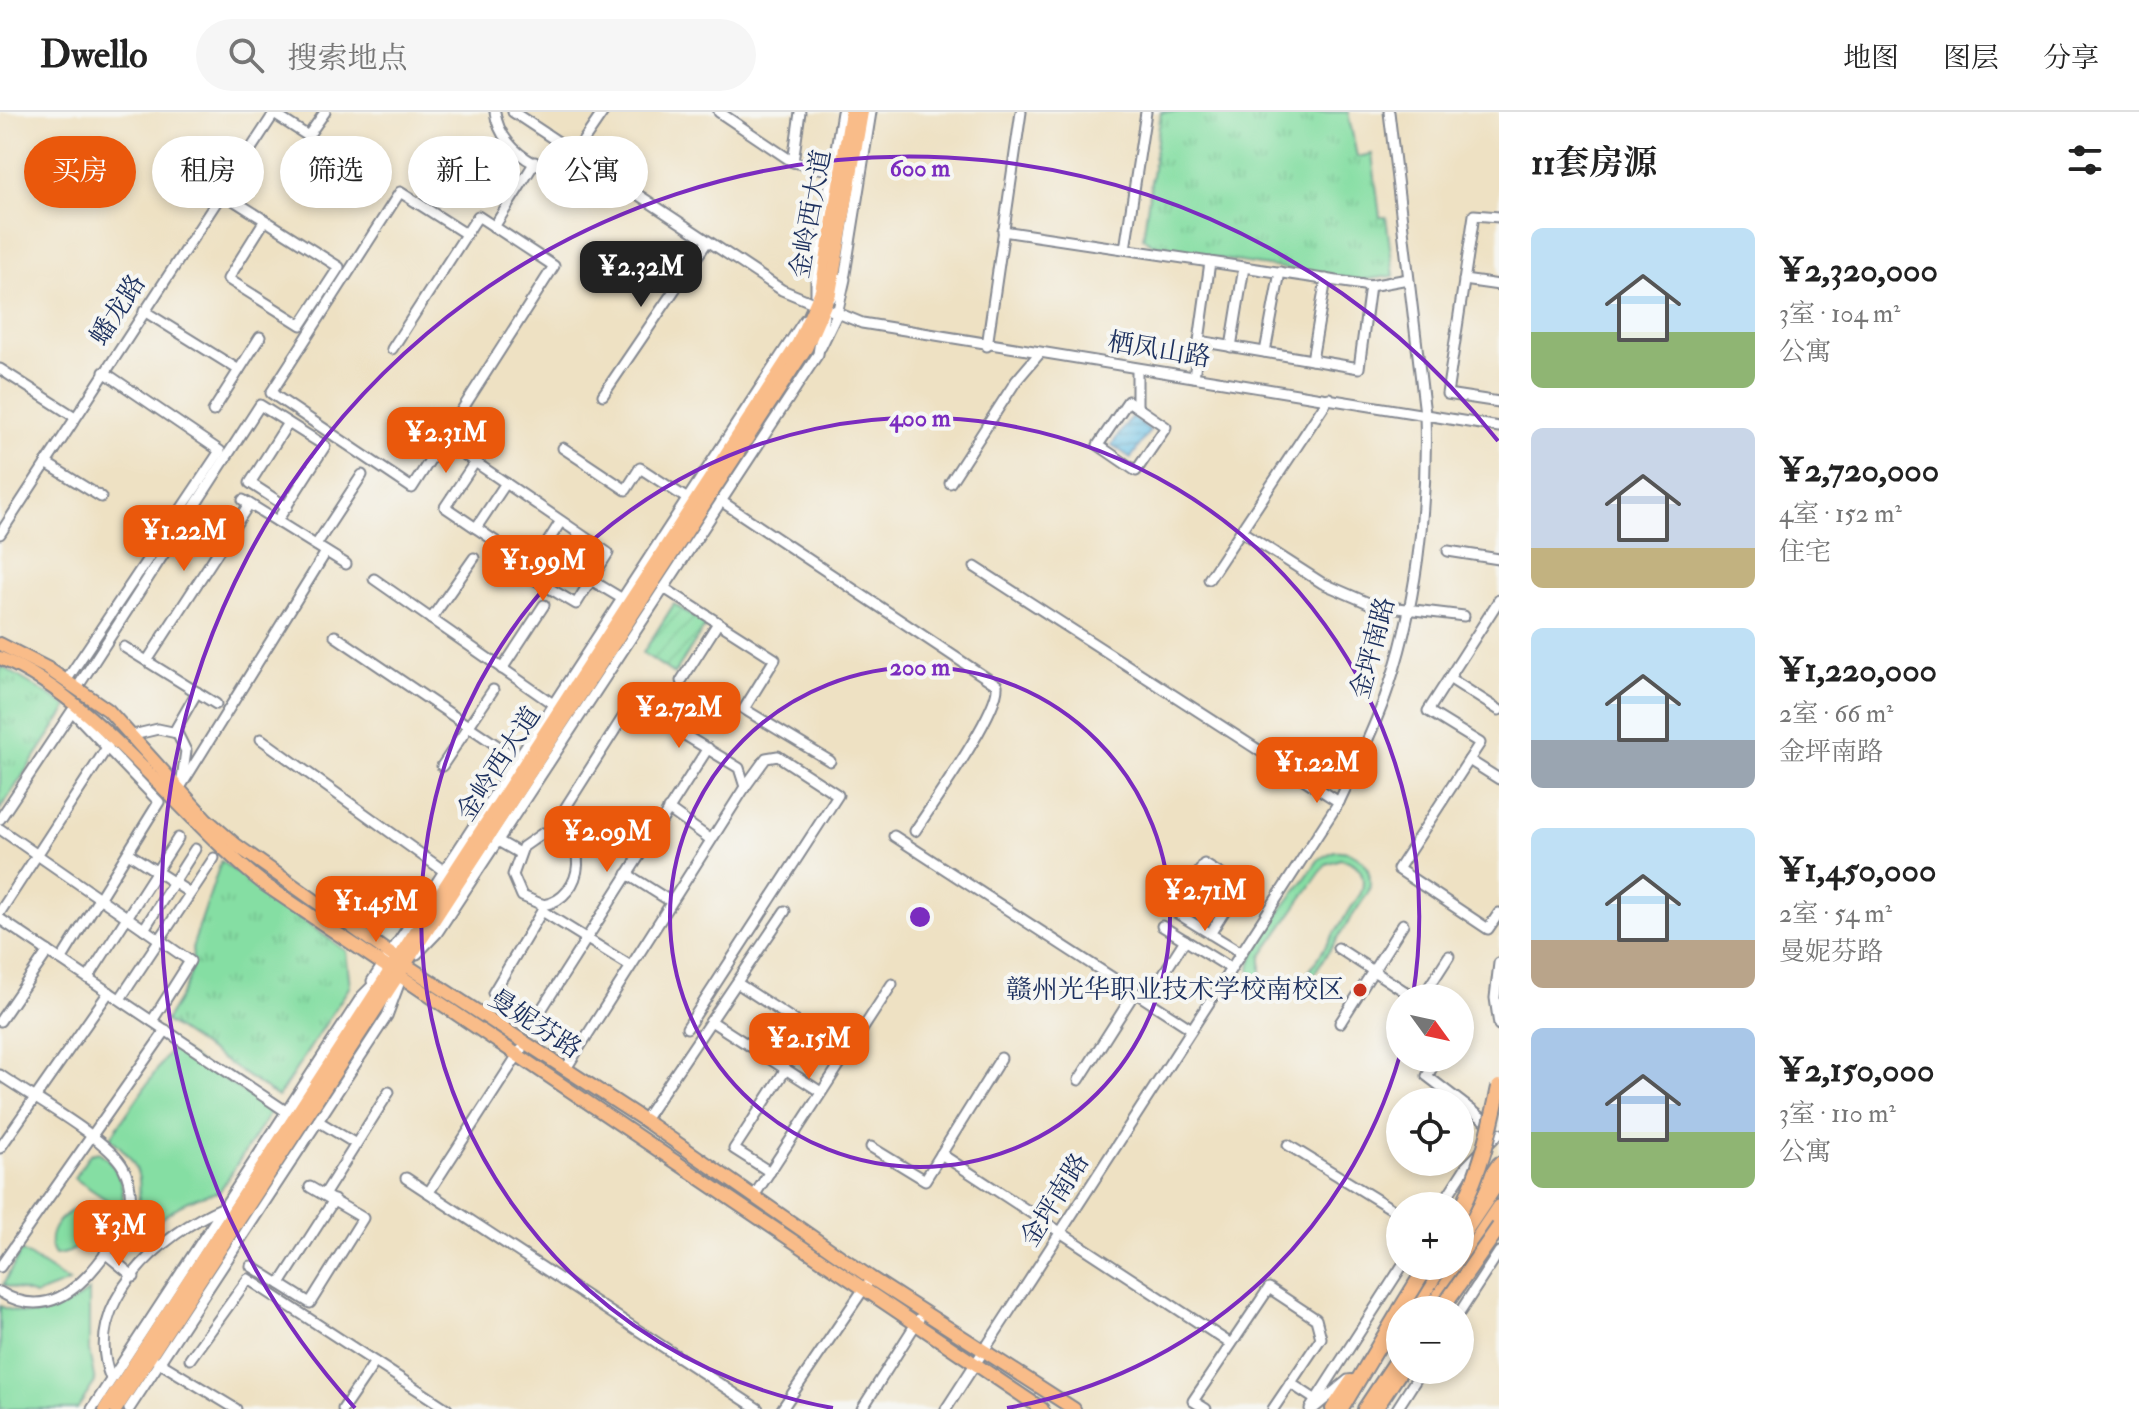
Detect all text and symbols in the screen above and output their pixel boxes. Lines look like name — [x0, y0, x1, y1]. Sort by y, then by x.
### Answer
search box — [196, 19, 756, 91]
text: Dwello — [40, 31, 148, 79]
icon: search — [224, 33, 268, 77]
text: 搜索地点 — [288, 40, 408, 77]
text: 地图 — [1843, 41, 1899, 76]
text: 图层 — [1943, 41, 1999, 76]
text: 分享 — [2043, 41, 2099, 76]
chip: 买房 — [24, 136, 136, 208]
chip: 租房 — [152, 136, 264, 208]
chip: 筛选 — [280, 136, 392, 208]
chip: 新上 — [408, 136, 520, 208]
chip: 公寓 — [536, 136, 648, 208]
icon: filters — [2063, 138, 2107, 182]
text: 11套房源 — [1531, 142, 1657, 185]
street label: 金岭西大道 — [784, 147, 838, 281]
text: 600 m — [890, 153, 951, 184]
pin: ¥2.32M — [576, 241, 706, 309]
text: ¥2,320,000 — [1779, 249, 1938, 292]
text: ¥2.32M — [598, 251, 684, 283]
icon: home — [1595, 260, 1691, 356]
street label: 蟠龙路 — [83, 269, 153, 351]
text: 3室 · 104 m² — [1779, 298, 1900, 330]
street label: 栖凤山路 — [1105, 326, 1213, 374]
text: 公寓 — [1779, 336, 1831, 368]
text: 400 m — [888, 403, 951, 434]
pin: ¥2.31M — [381, 407, 511, 475]
text: ¥2.31M — [405, 417, 487, 449]
text: ¥2,720,000 — [1779, 449, 1939, 492]
icon: home — [1595, 460, 1691, 556]
text: 4室 · 152 m² — [1779, 498, 1902, 530]
pin: ¥1.22M — [119, 505, 249, 573]
text: ¥1.22M — [141, 515, 227, 547]
pin: ¥1.99M — [478, 535, 608, 603]
text: 住宅 — [1779, 536, 1831, 568]
text: ¥1.99M — [500, 545, 586, 577]
street label: 金坪南路 — [1344, 594, 1402, 702]
text: ¥1,220,000 — [1779, 649, 1937, 692]
text: 200 m — [890, 652, 951, 683]
icon: home — [1595, 660, 1691, 756]
pin: ¥2.72M — [614, 682, 744, 750]
text: ¥2.72M — [635, 692, 723, 724]
text: 2室 · 66 m² — [1779, 698, 1893, 730]
street label: 金岭西大道 — [450, 701, 548, 827]
text: 金坪南路 — [1779, 736, 1883, 768]
pin: ¥1.22M — [1252, 737, 1382, 805]
text: ¥1.22M — [1274, 747, 1360, 779]
pin: ¥2.09M — [542, 806, 672, 874]
text: ¥2.09M — [562, 816, 652, 848]
text: ¥1,450,000 — [1779, 849, 1936, 892]
icon: home — [1595, 860, 1691, 956]
pin: ¥2.71M — [1140, 865, 1270, 933]
text: ¥2.71M — [1163, 875, 1247, 907]
pin: ¥1.45M — [311, 876, 441, 944]
text: ¥1.45M — [334, 886, 418, 918]
text: 2室 · 54 m² — [1779, 898, 1892, 930]
centre of rings — [906, 903, 934, 931]
text: 曼妮芬路 — [1779, 936, 1883, 968]
place label: 赣州光华职业技术学校南校区 — [1006, 974, 1344, 1006]
marker: 赣州光华职业技术学校南校区 — [1351, 981, 1369, 999]
street label: 曼妮芬路 — [483, 982, 587, 1066]
north arrow — [1386, 984, 1474, 1072]
map controls — [1386, 984, 1474, 1384]
pin: ¥2.15M — [744, 1013, 874, 1081]
text: ¥2.15M — [767, 1023, 851, 1055]
text: ¥2,150,000 — [1779, 1049, 1934, 1092]
icon: home — [1595, 1060, 1691, 1156]
button: locate — [1386, 1088, 1474, 1176]
text: 3室 · 110 m² — [1779, 1098, 1896, 1130]
text: 公寓 — [1779, 1136, 1831, 1168]
street label: 金坪南路 — [1014, 1147, 1096, 1253]
button: + — [1386, 1192, 1474, 1280]
pin: ¥3M — [80, 1200, 158, 1268]
text: ¥3M — [92, 1210, 146, 1242]
button: − — [1386, 1296, 1474, 1384]

